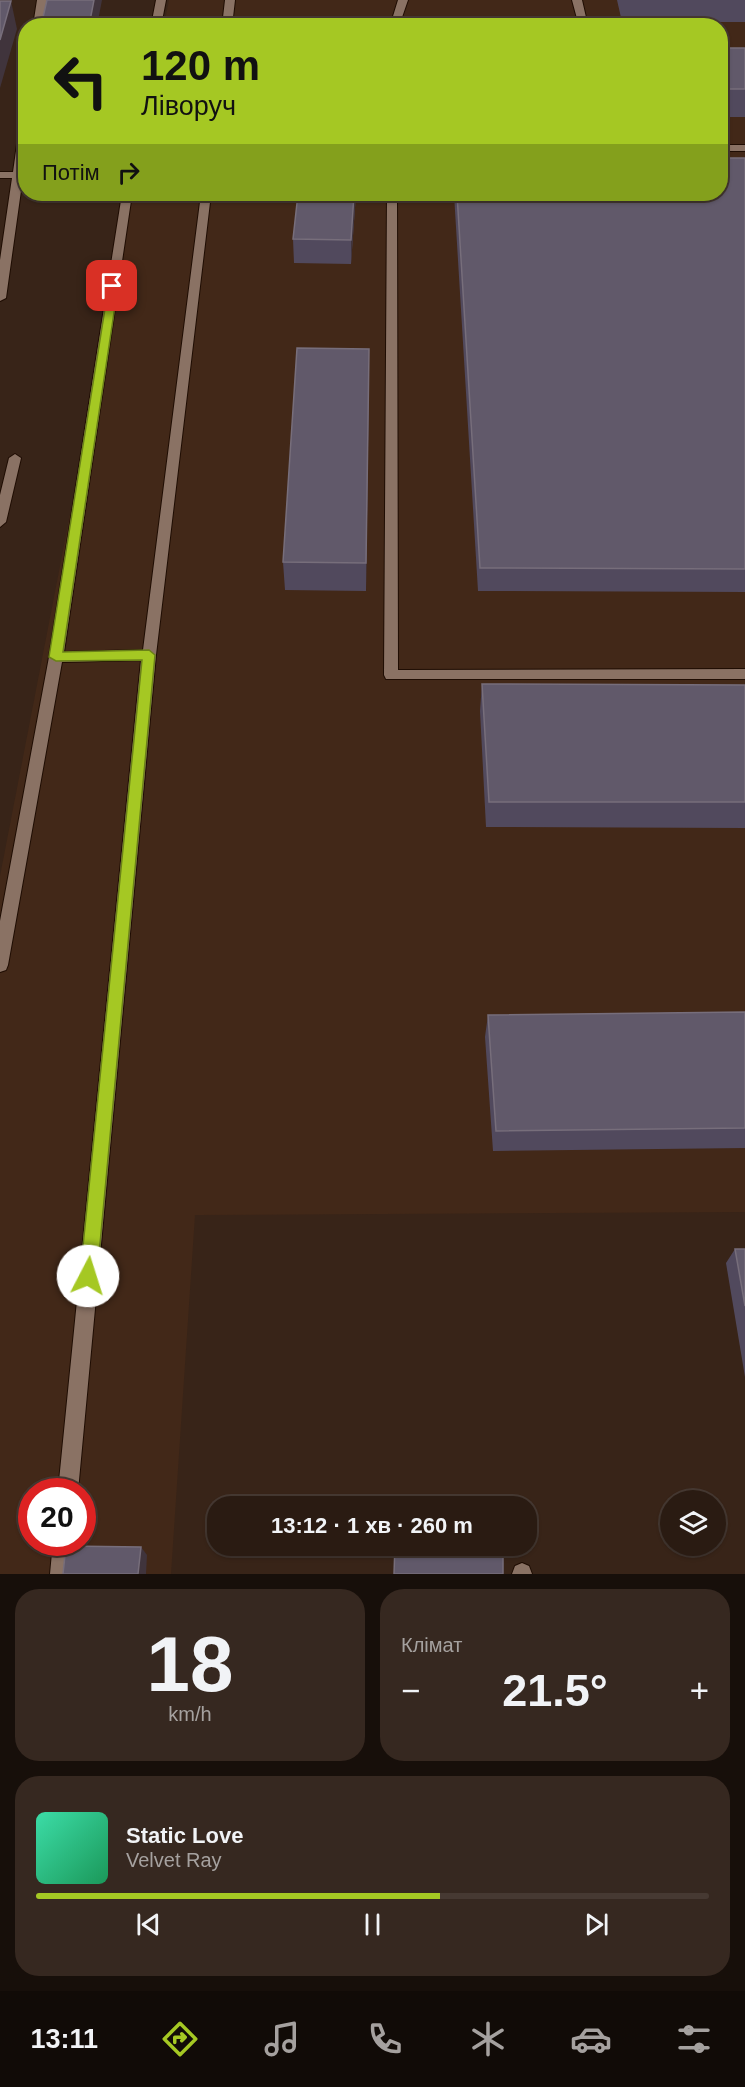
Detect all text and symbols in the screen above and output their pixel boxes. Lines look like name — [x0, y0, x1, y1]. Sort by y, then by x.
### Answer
icon: left — [42, 42, 120, 120]
text: 120 m — [141, 42, 260, 89]
text: Ліворуч — [141, 91, 236, 121]
icon: right — [112, 156, 145, 189]
text: Потім — [42, 160, 100, 185]
pin — [86, 260, 137, 311]
icon: arrive — [95, 269, 128, 302]
position arrow — [56, 1244, 120, 1308]
speed limit sign: 20 — [18, 1478, 96, 1556]
map controls — [660, 1490, 726, 1556]
button: layers — [660, 1490, 726, 1556]
text: 13:12 · 1 хв · 260 m — [271, 1513, 473, 1538]
text: 18 — [147, 1620, 233, 1708]
text: Клімат — [401, 1634, 462, 1656]
text: 21.5° — [502, 1665, 608, 1716]
text: − — [401, 1672, 420, 1709]
text: + — [690, 1672, 709, 1709]
text: km/h — [168, 1703, 212, 1725]
text: Static Love — [126, 1823, 243, 1848]
text: Velvet Ray — [126, 1849, 222, 1871]
icon: previous — [132, 1908, 165, 1941]
icon: pause — [356, 1908, 389, 1941]
icon: next — [580, 1908, 613, 1941]
icon: directions — [159, 2018, 201, 2060]
icon: music — [261, 2018, 303, 2060]
icon: phone — [364, 2018, 406, 2060]
icon: climate — [467, 2018, 509, 2060]
icon: car — [570, 2018, 612, 2060]
icon: filters — [673, 2018, 715, 2060]
text: 13:11 — [30, 2024, 98, 2054]

